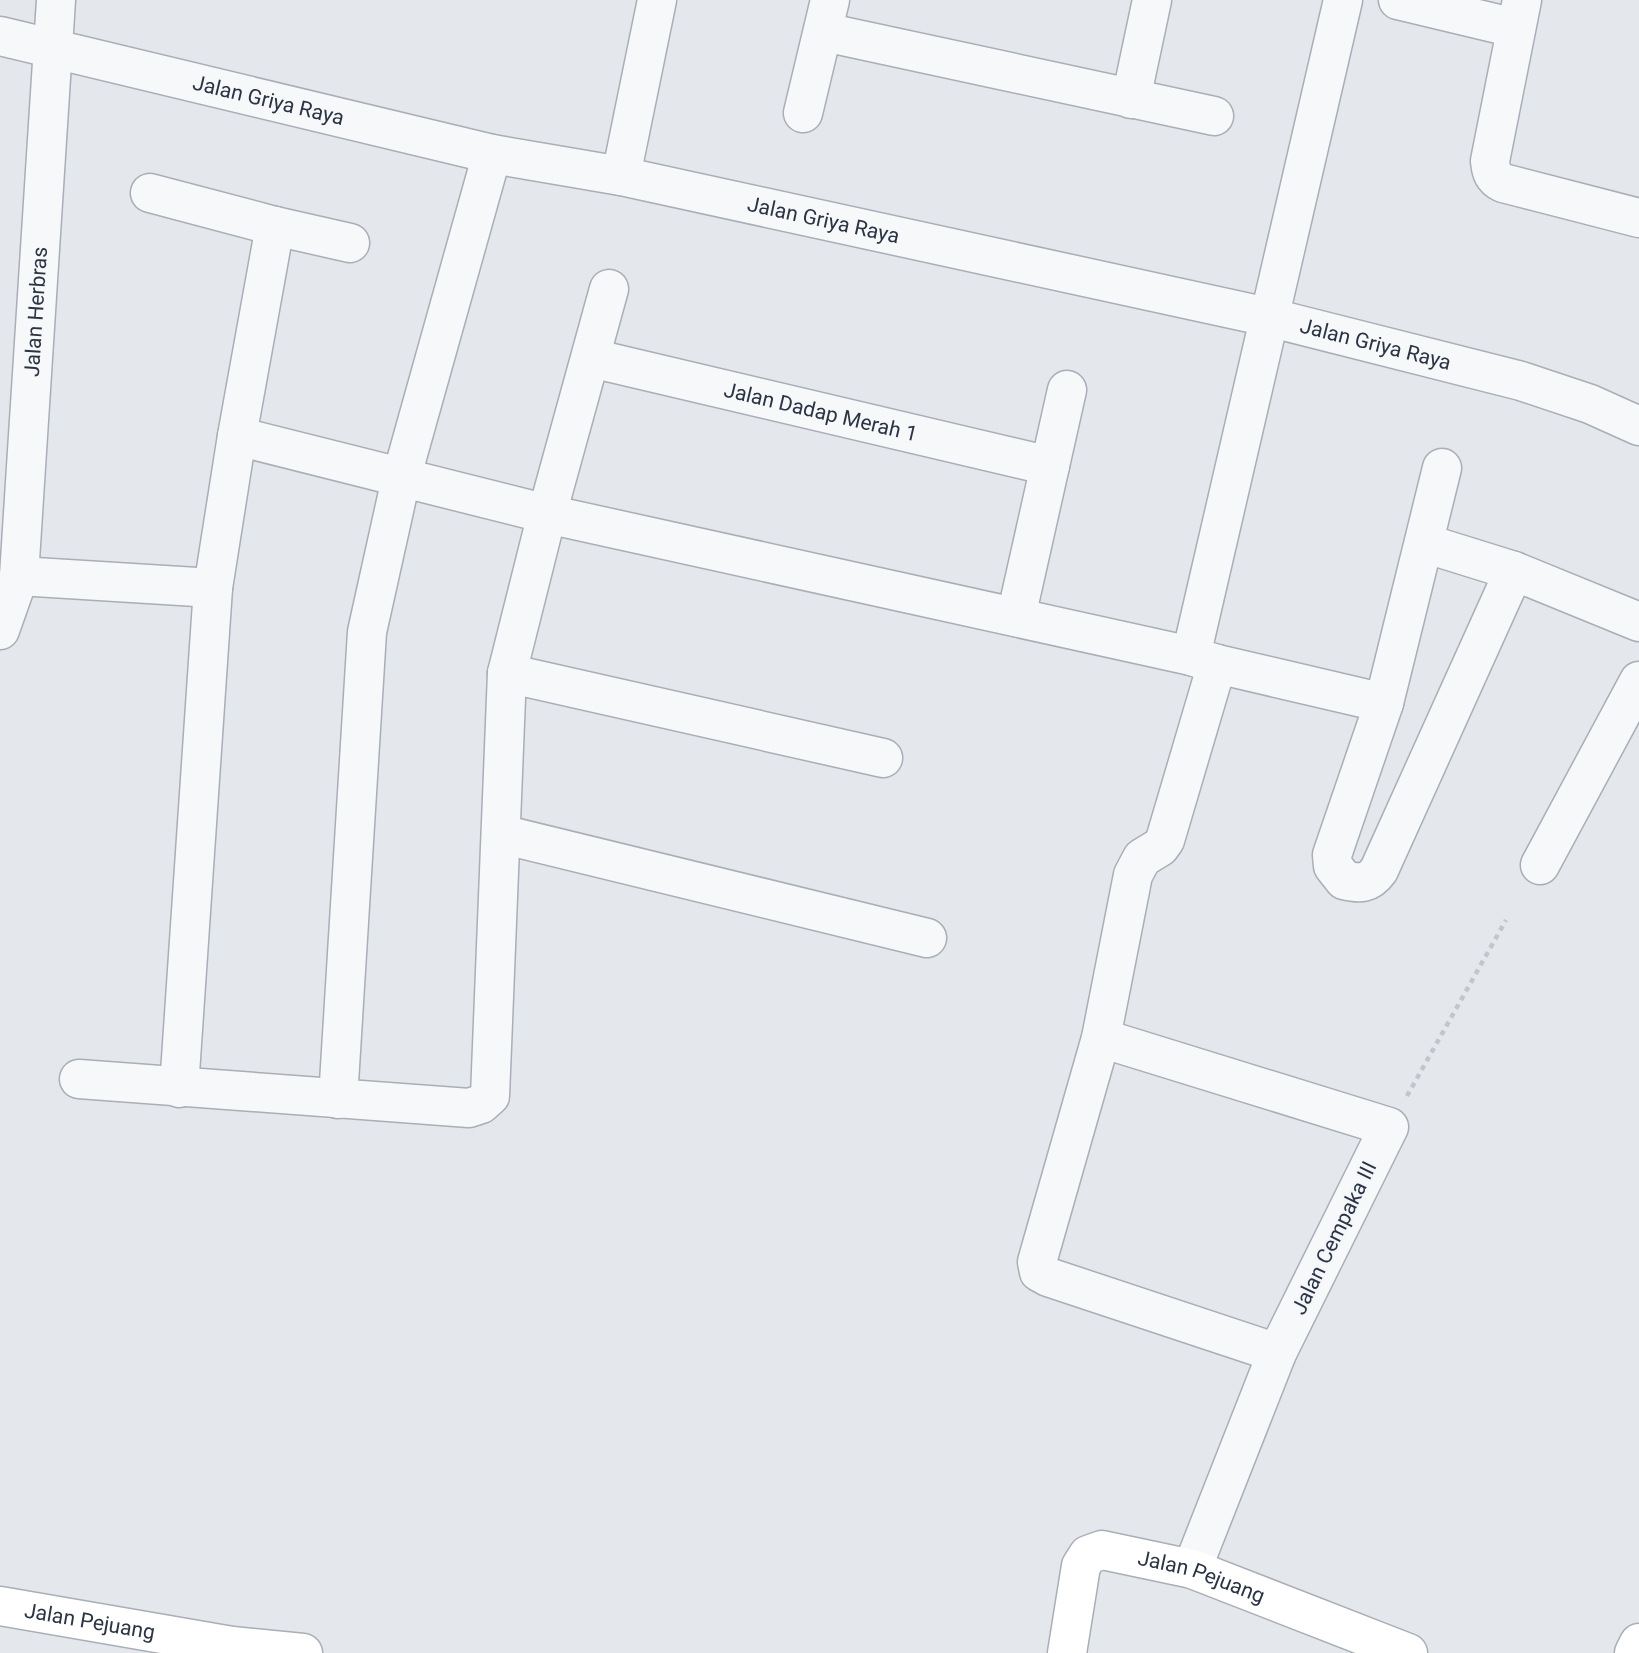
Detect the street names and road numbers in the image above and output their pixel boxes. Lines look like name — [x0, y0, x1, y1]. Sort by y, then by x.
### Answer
street label: Jalan Griya Raya — [190, 71, 346, 130]
street label: Jalan Griya Raya — [745, 192, 902, 248]
street label: Jalan Herbras — [20, 246, 52, 378]
street label: Jalan Griya Raya — [1298, 314, 1454, 375]
street label: Jalan Dadap Merah 1 — [722, 378, 920, 446]
street label: Jalan Cempaka III — [1287, 1158, 1381, 1318]
street label: Jalan Pejuang — [1136, 1546, 1268, 1608]
street label: Jalan Pejuang — [23, 1598, 157, 1645]

